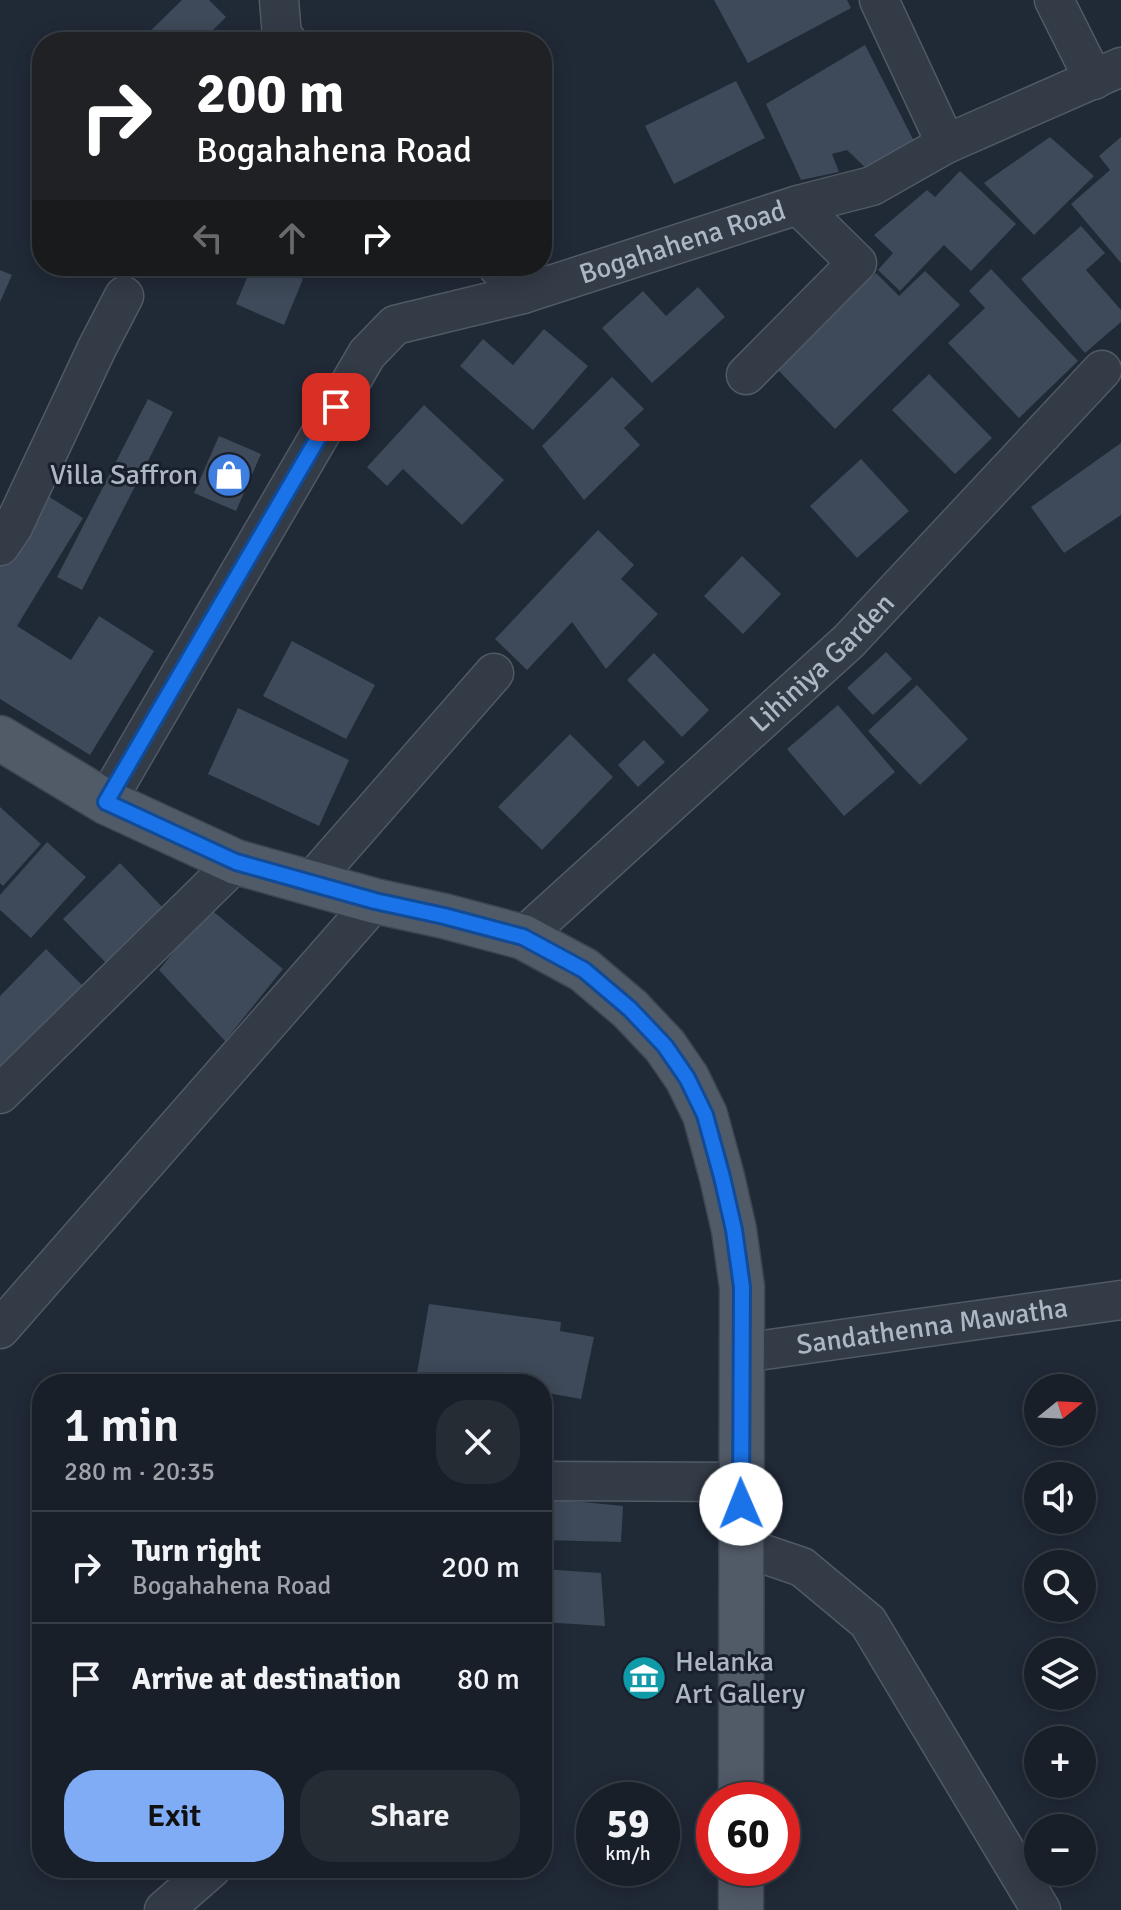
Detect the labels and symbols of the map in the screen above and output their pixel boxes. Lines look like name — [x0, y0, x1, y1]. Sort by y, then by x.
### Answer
street label: Bogahahena Road — [575, 193, 790, 292]
pin — [302, 373, 370, 441]
shop icon: Villa Saffron — [205, 451, 253, 499]
place label: Villa Saffron — [50, 458, 198, 492]
street label: Lihiniya Garden — [743, 586, 902, 739]
street label: Sandathenna Mawatha — [794, 1291, 1070, 1362]
north arrow — [1024, 1374, 1096, 1446]
position arrow — [699, 1462, 783, 1546]
place label: Helanka Art Gallery — [675, 1645, 805, 1711]
museum icon: Helanka Art Gallery — [620, 1654, 668, 1702]
speed limit sign: 60 — [696, 1782, 800, 1886]

